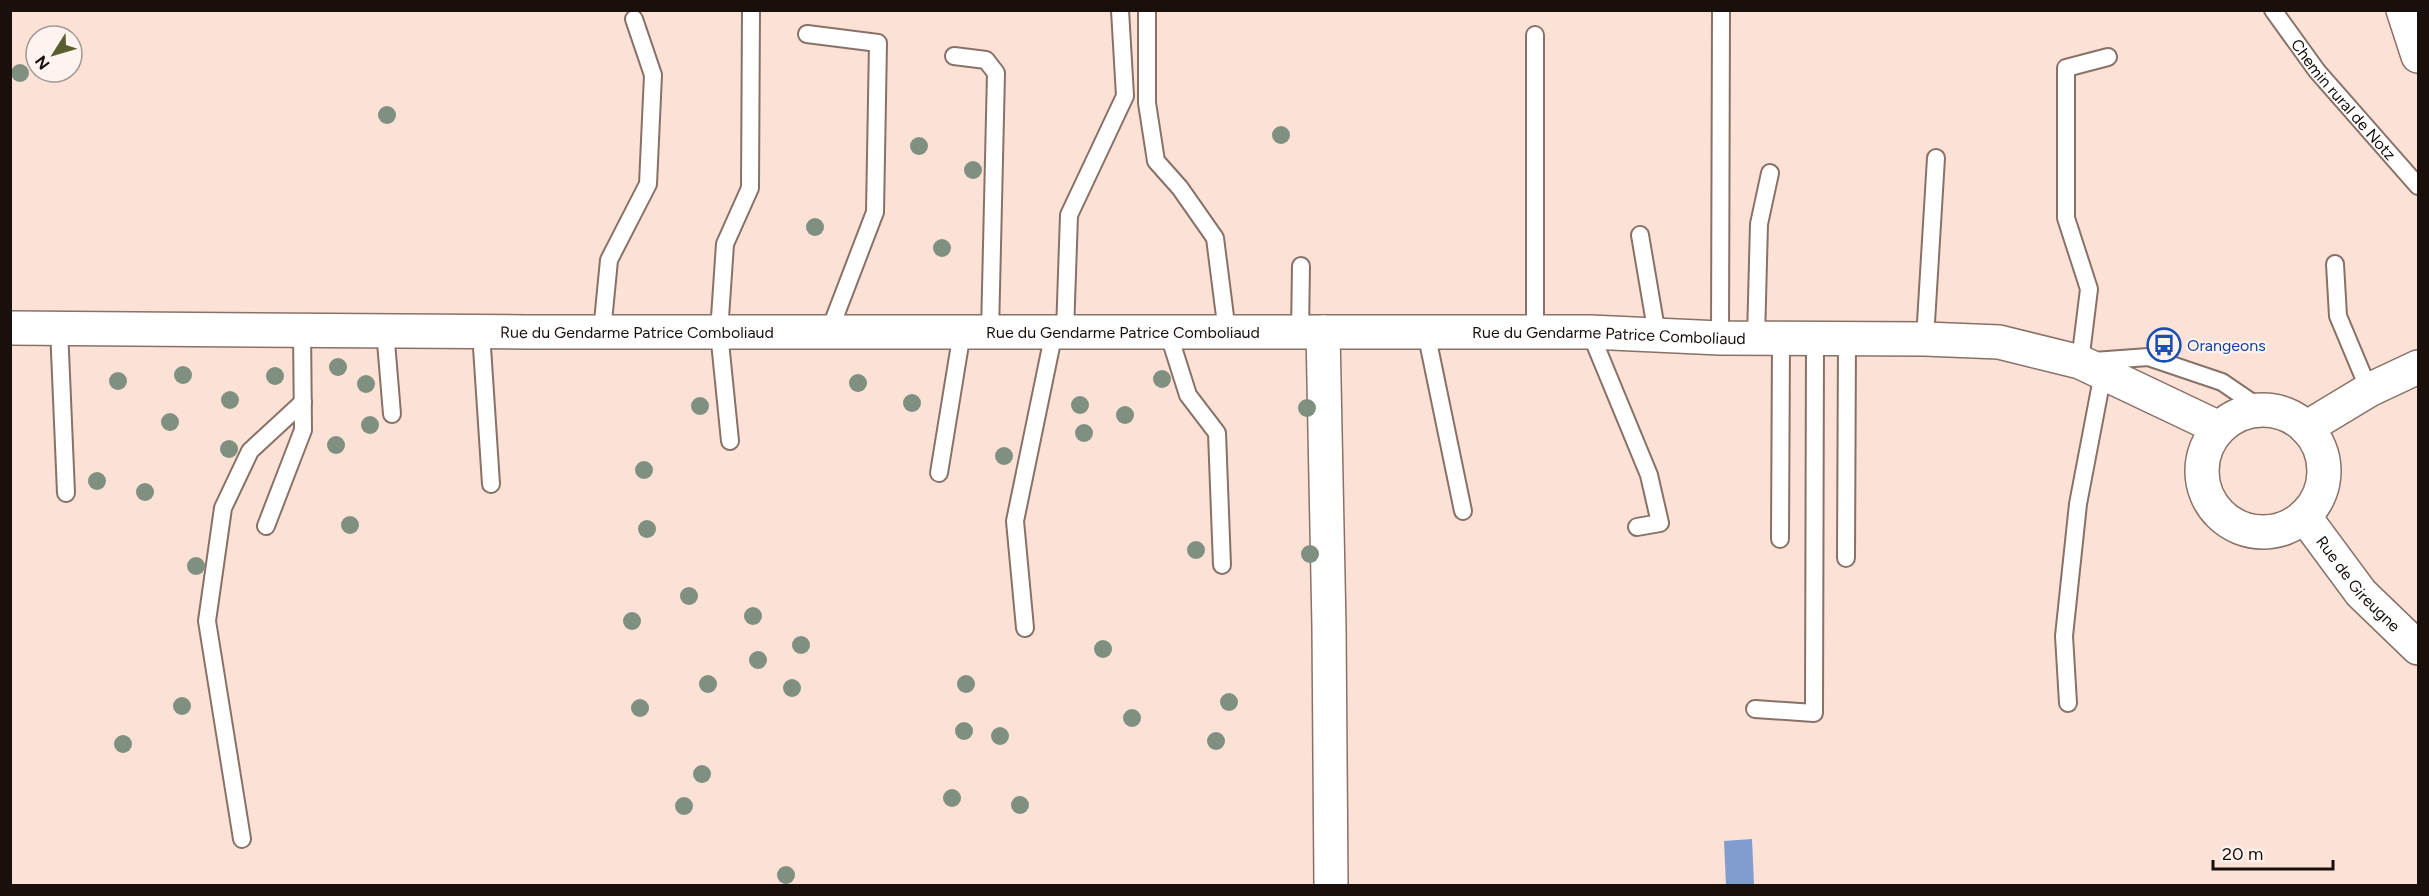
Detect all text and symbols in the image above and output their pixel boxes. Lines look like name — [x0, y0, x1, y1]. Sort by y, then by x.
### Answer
north arrow — [24, 24, 84, 84]
street label: Chemin rural de Notz — [2287, 35, 2400, 164]
text: N — [31, 52, 54, 73]
street label: Rue du Gendarme Patrice Comboliaud — [500, 322, 774, 342]
street label: Rue du Gendarme Patrice Comboliaud — [986, 323, 1260, 342]
street label: Rue du Gendarme Patrice Comboliaud — [1472, 323, 1746, 348]
bus stop icon: Orangeons — [2146, 327, 2182, 363]
place label: Orangeons — [2187, 336, 2266, 355]
street label: Rue de Gireugne — [2312, 532, 2405, 636]
scale bar — [2213, 833, 2333, 871]
text: 20 m — [2222, 843, 2263, 865]

